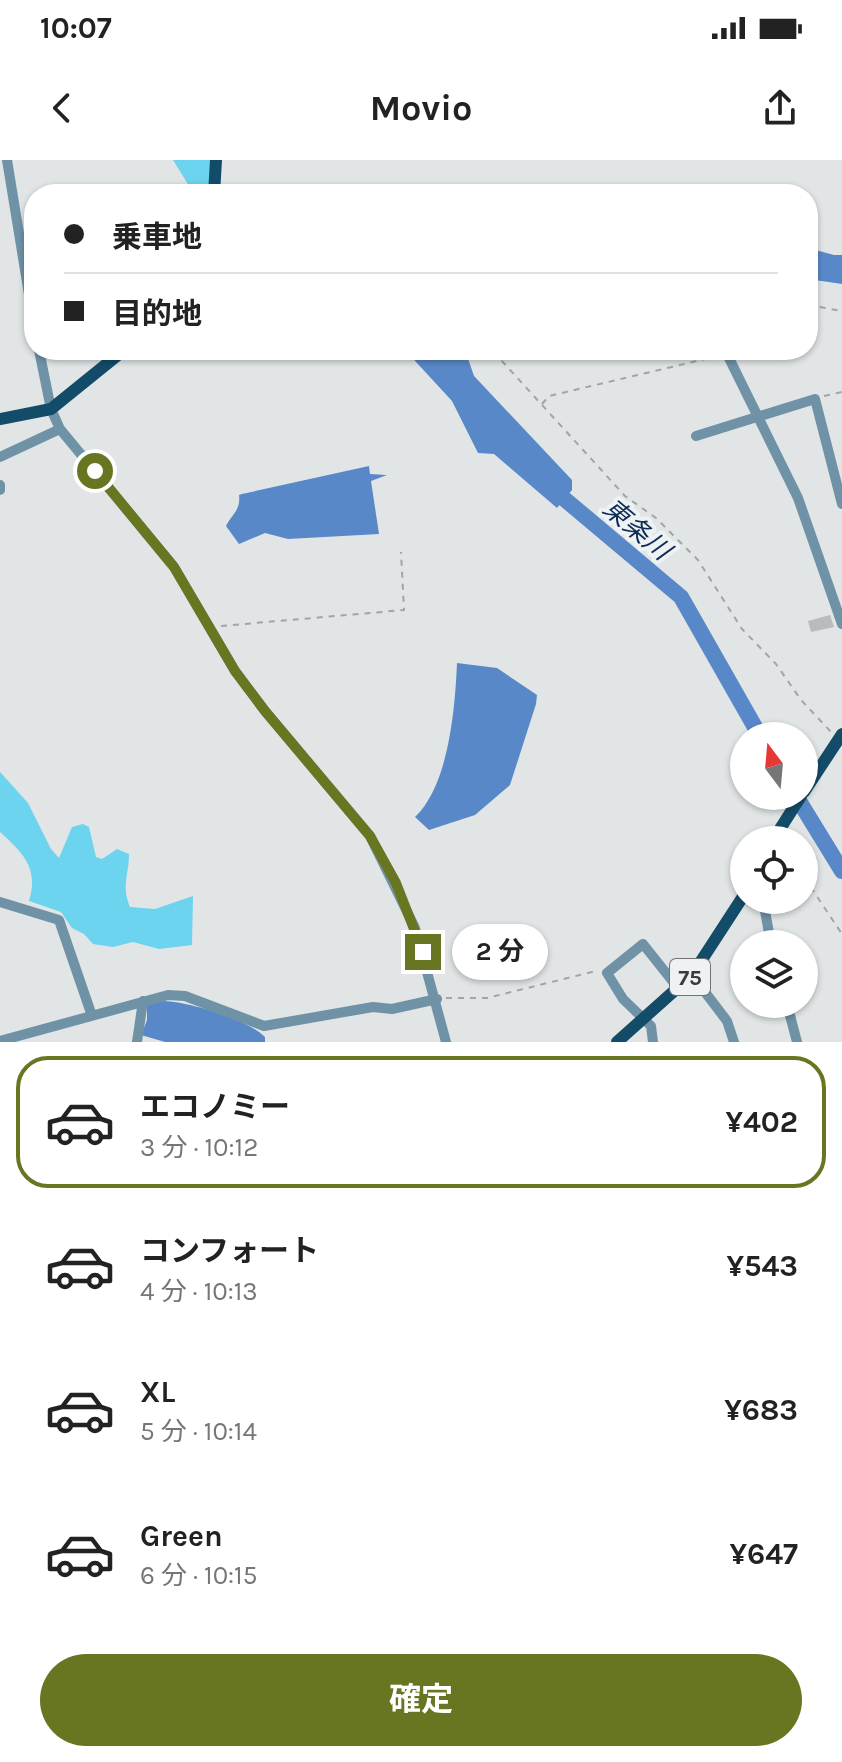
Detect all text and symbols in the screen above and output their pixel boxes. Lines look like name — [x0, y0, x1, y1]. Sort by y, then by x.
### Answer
text: 10:07 — [40, 10, 112, 46]
icon: back — [40, 86, 84, 130]
icon: share — [758, 86, 802, 130]
text: Movio — [370, 87, 472, 129]
text: 乗車地 — [112, 219, 202, 255]
text: 目的地 — [112, 296, 202, 332]
route start — [77, 453, 113, 489]
water label: 東条川 — [597, 492, 679, 568]
north arrow — [730, 722, 818, 810]
map controls — [730, 722, 818, 1018]
button: locate — [730, 826, 818, 914]
callout: 2 分 — [451, 924, 547, 980]
button: layers — [730, 930, 818, 1018]
route end — [405, 934, 441, 970]
text: 2 分 — [476, 936, 524, 967]
road number: 75 — [670, 959, 710, 995]
icon: car — [44, 1086, 116, 1158]
text: エコノミー — [140, 1089, 290, 1125]
text: ¥402 — [725, 1104, 798, 1140]
text: 3 分 · 10:12 — [140, 1132, 258, 1163]
icon: car — [44, 1230, 116, 1302]
text: コンフォート — [140, 1233, 319, 1269]
text: ¥543 — [726, 1248, 798, 1284]
text: 4 分 · 10:13 — [140, 1276, 258, 1307]
icon: car — [44, 1374, 116, 1446]
text: XL — [140, 1374, 175, 1410]
text: ¥683 — [724, 1392, 798, 1428]
text: 5 分 · 10:14 — [140, 1416, 257, 1447]
icon: car — [44, 1518, 116, 1590]
text: Green — [140, 1518, 223, 1554]
text: ¥647 — [729, 1536, 798, 1572]
text: 6 分 · 10:15 — [140, 1560, 257, 1591]
button: 確定 — [40, 1654, 802, 1746]

